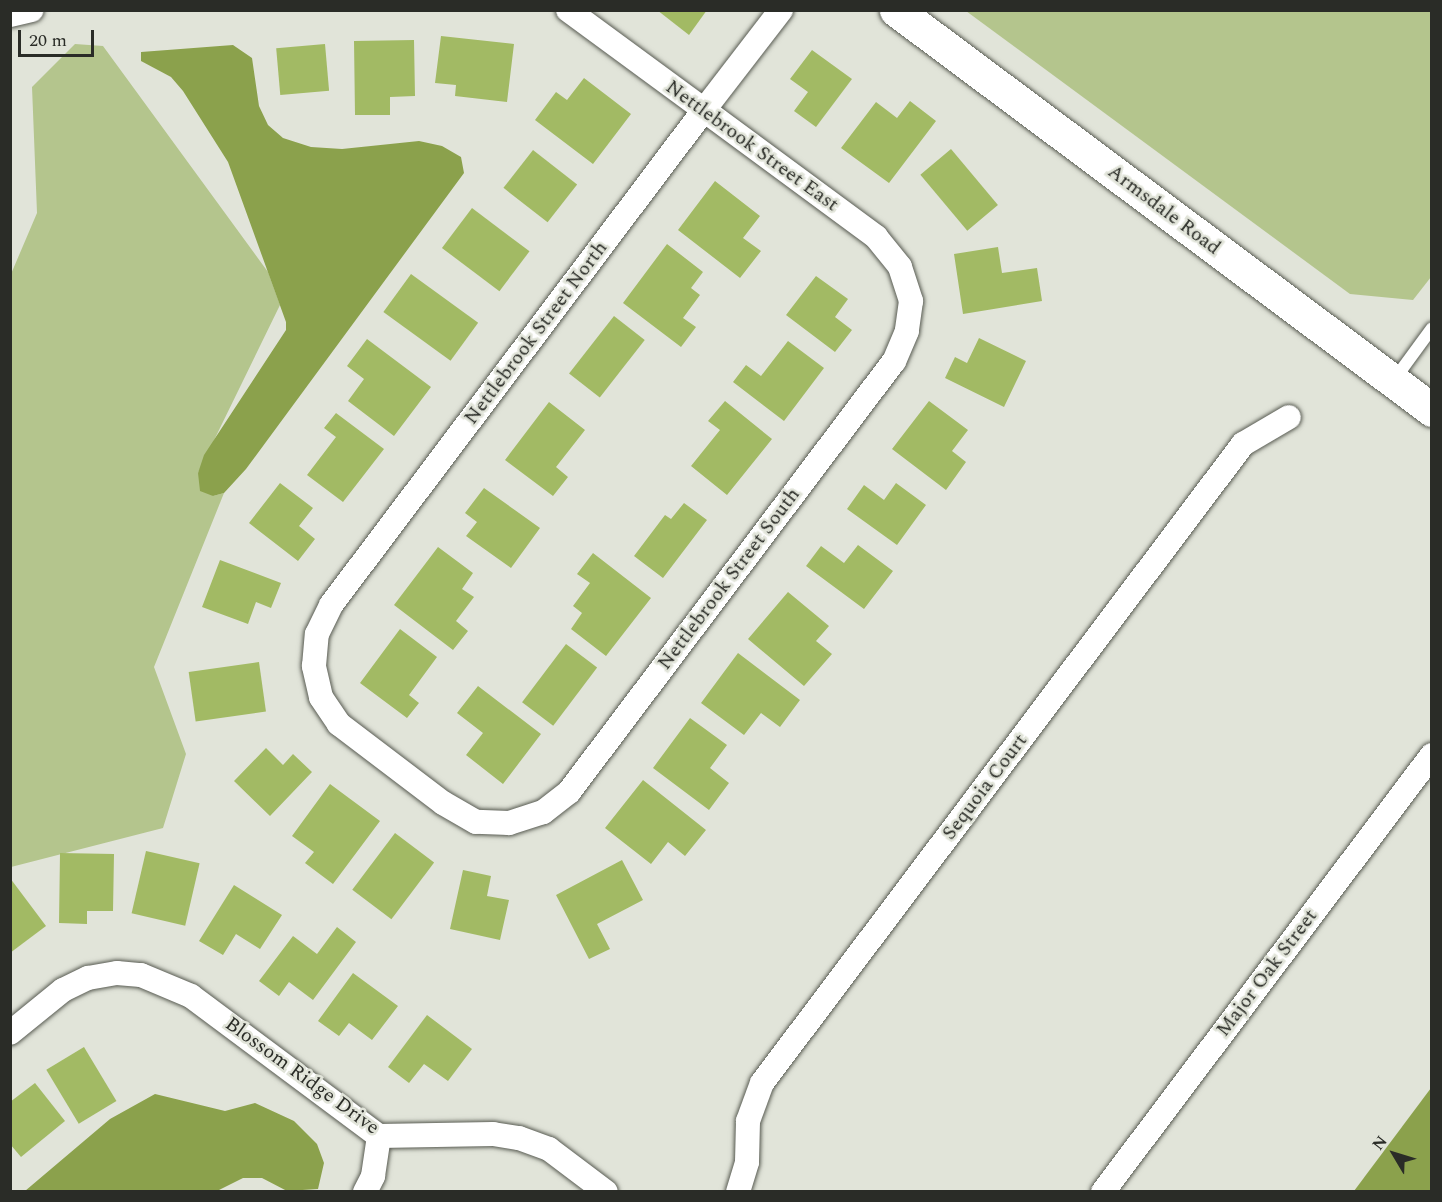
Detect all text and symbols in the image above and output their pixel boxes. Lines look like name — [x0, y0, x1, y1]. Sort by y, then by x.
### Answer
scale bar — [21, 18, 98, 56]
text: 20 m — [29, 27, 67, 54]
street label: Nettlebrook Street East — [661, 75, 843, 217]
street label: Armsdale Road — [1103, 160, 1225, 260]
street label: Nettlebrook Street North — [459, 237, 613, 429]
street label: Nettlebrook Street South — [653, 483, 805, 675]
street label: Sequoia Court — [937, 729, 1033, 845]
street label: Major Oak Street — [1211, 905, 1323, 1041]
street label: Blossom Ridge Drive — [220, 1012, 384, 1140]
north arrow — [1364, 1124, 1424, 1184]
text: N — [1366, 1130, 1393, 1155]

